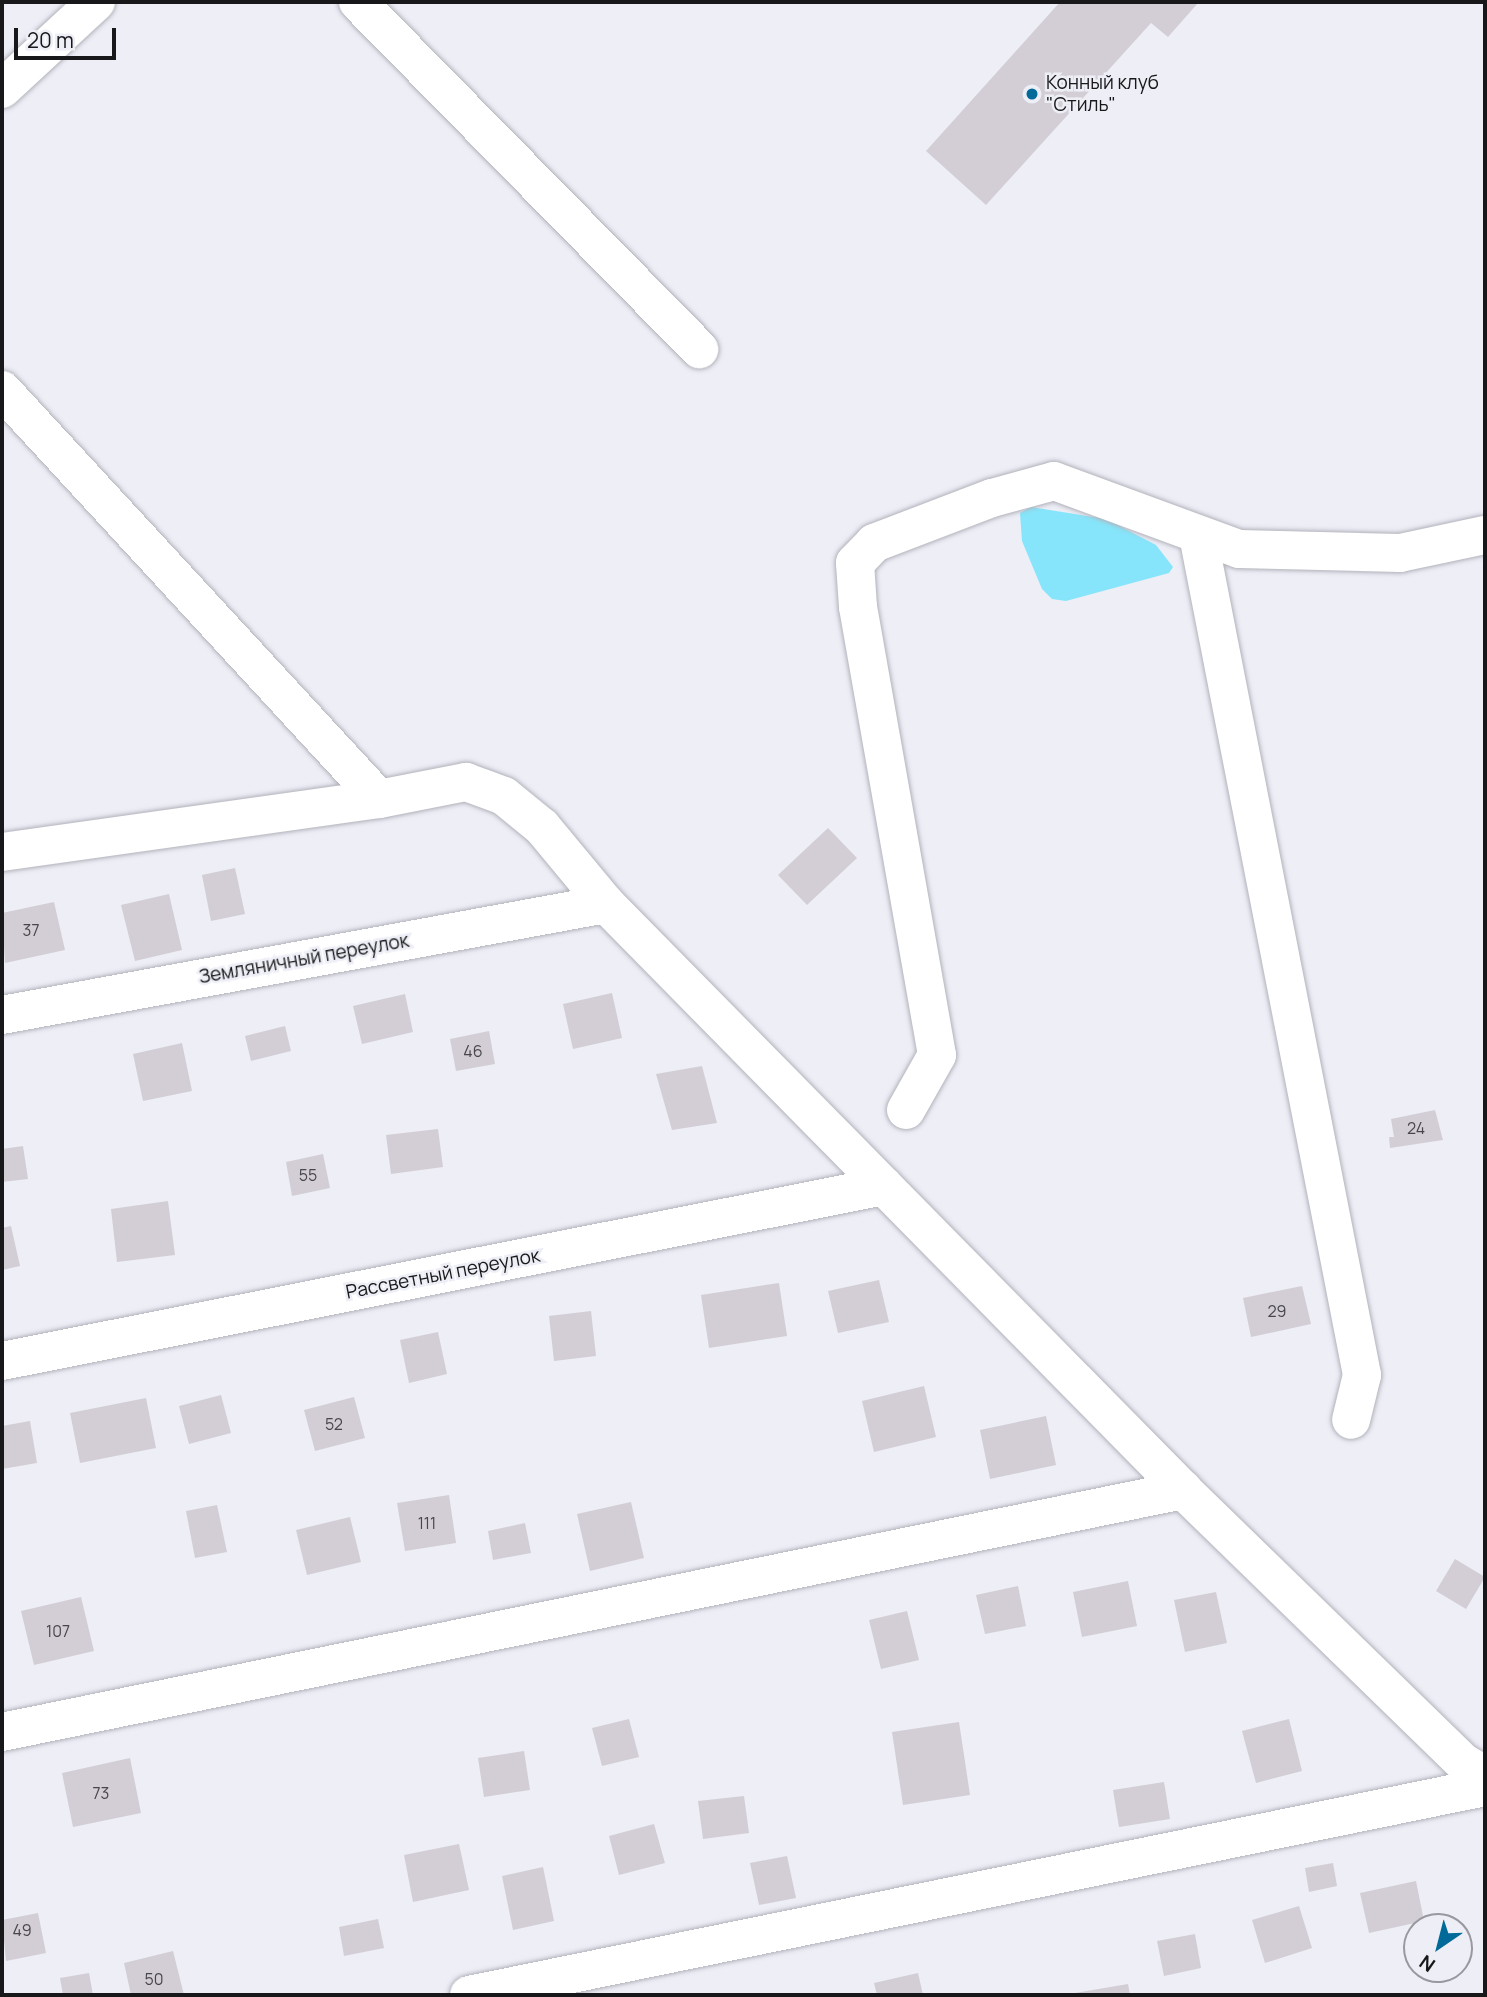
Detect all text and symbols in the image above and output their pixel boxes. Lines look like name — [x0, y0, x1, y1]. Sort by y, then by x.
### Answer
scale bar — [18, 14, 119, 58]
text: 20 m — [27, 26, 74, 54]
place label: Конный клуб "Стиль" — [1046, 72, 1159, 116]
marker: Конный клуб "Стиль" — [1024, 86, 1040, 102]
house number: 37 — [23, 920, 39, 940]
street label: Земляничный переулок — [197, 929, 411, 989]
house number: 46 — [463, 1041, 483, 1061]
house number: 24 — [1407, 1118, 1425, 1138]
house number: 55 — [299, 1165, 317, 1185]
street label: Рассветный переулок — [344, 1244, 542, 1304]
house number: 29 — [1267, 1301, 1287, 1321]
house number: 52 — [325, 1414, 343, 1434]
house number: 111 — [418, 1513, 436, 1533]
house number: 107 — [46, 1621, 70, 1641]
house number: 73 — [93, 1783, 109, 1803]
north arrow — [1403, 1913, 1473, 1983]
house number: 49 — [12, 1920, 32, 1940]
text: N — [1414, 1949, 1440, 1978]
house number: 50 — [145, 1969, 163, 1989]

